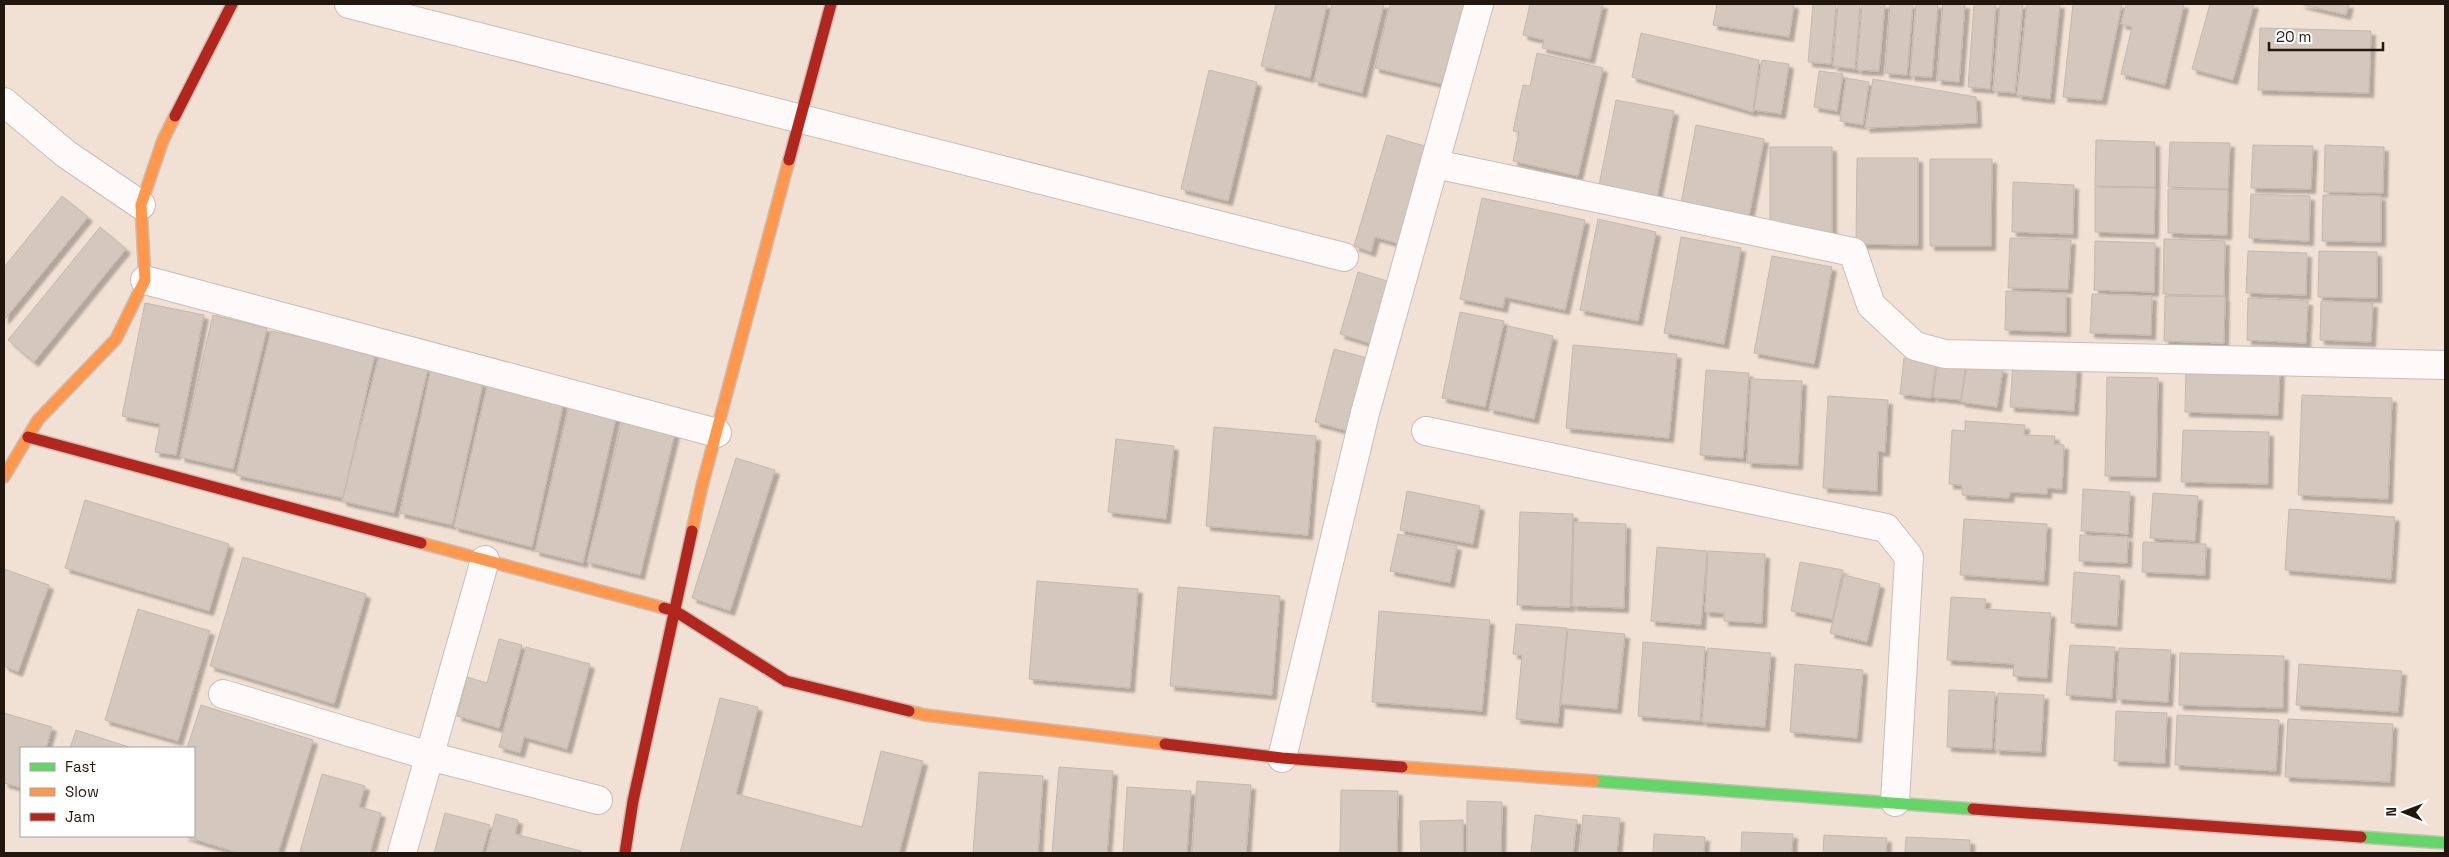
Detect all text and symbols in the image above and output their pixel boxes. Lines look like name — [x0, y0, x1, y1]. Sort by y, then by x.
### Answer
scale bar — [2269, 20, 2383, 52]
text: 20 m — [2276, 27, 2311, 46]
legend — [20, 747, 195, 837]
text: Fast — [65, 757, 96, 776]
text: Slow — [65, 782, 99, 801]
north arrow — [2379, 787, 2429, 837]
text: Jam — [65, 807, 95, 826]
text: N — [2382, 807, 2400, 817]

